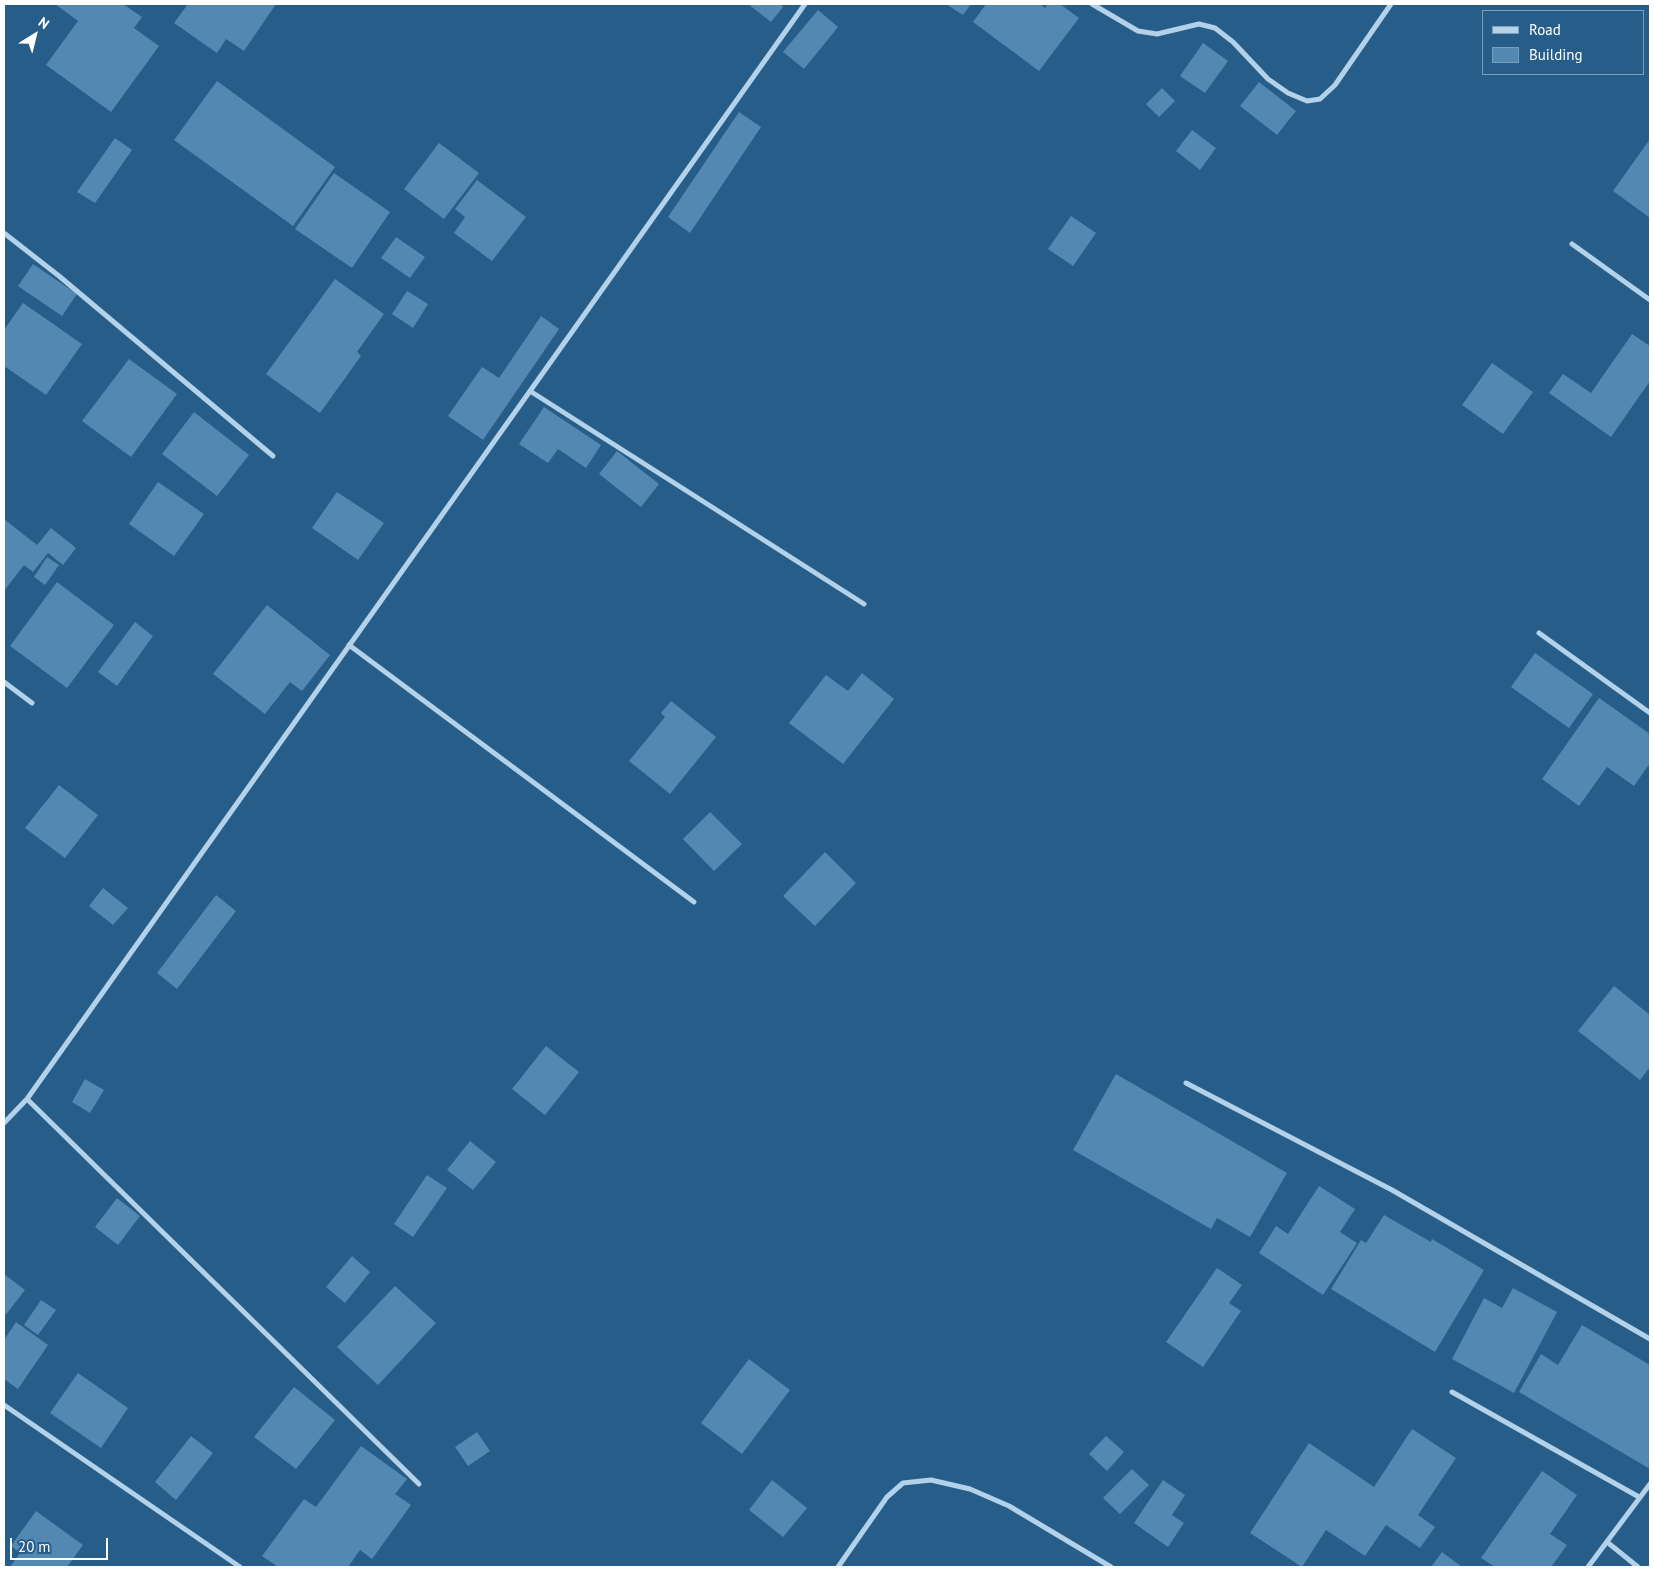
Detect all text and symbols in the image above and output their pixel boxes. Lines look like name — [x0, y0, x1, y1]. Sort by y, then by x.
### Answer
north arrow — [10, 10, 60, 60]
legend — [1482, 10, 1644, 75]
text: N — [35, 13, 53, 33]
text: Road — [1529, 20, 1561, 39]
text: Building — [1529, 45, 1583, 64]
scale bar — [12, 1528, 110, 1560]
text: 20 m — [18, 1537, 51, 1556]

